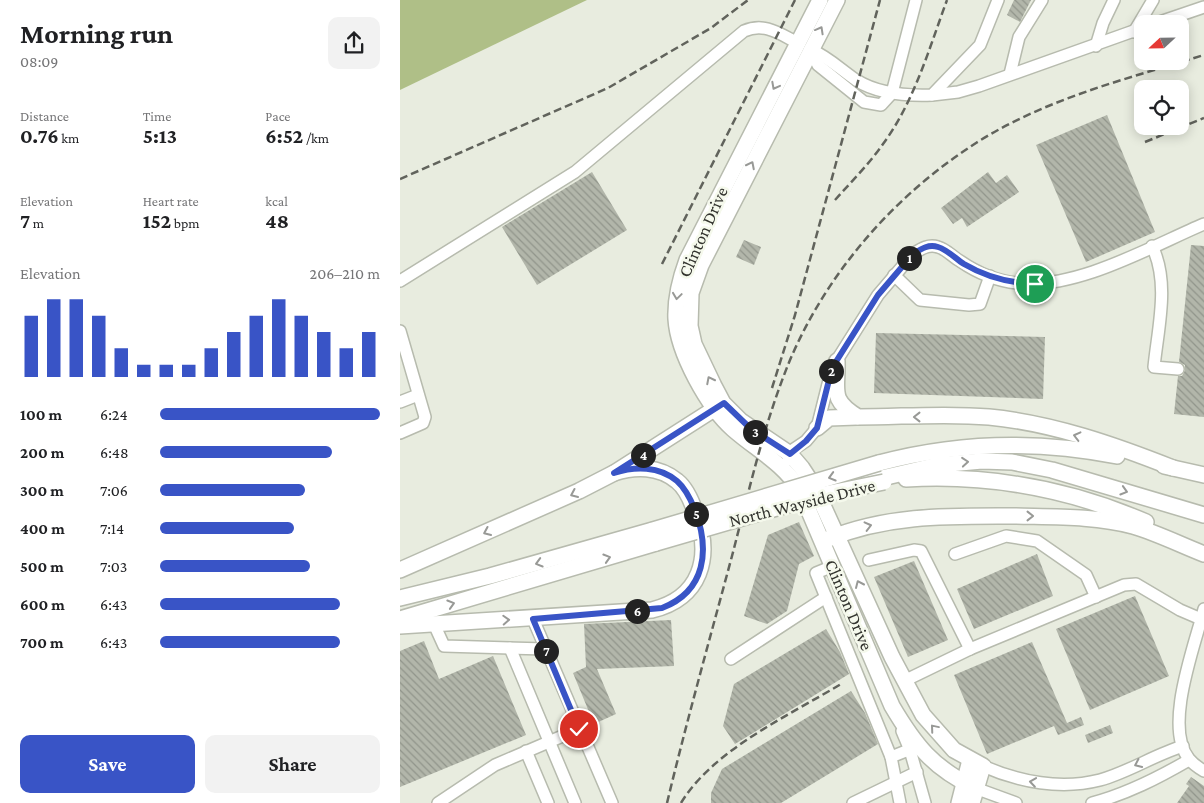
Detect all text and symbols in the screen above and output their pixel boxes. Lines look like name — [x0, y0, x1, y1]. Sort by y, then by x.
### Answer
north arrow — [1134, 15, 1189, 70]
map controls — [1134, 15, 1189, 135]
button: share — [328, 17, 380, 69]
text: Morning run — [20, 18, 173, 49]
one-way arrow — [814, 26, 824, 35]
text: 08:09 — [20, 53, 58, 70]
button: locate — [1134, 80, 1189, 135]
one-way arrow — [771, 81, 781, 90]
text: Distance — [20, 108, 69, 124]
text: Time — [143, 108, 171, 124]
text: Pace — [265, 108, 291, 124]
text: 0.76 — [20, 124, 59, 148]
text: 5:13 — [143, 124, 177, 148]
text: 6:52 — [265, 124, 303, 148]
text: km — [59, 130, 79, 146]
text: /km — [303, 130, 329, 146]
one-way arrow — [744, 161, 754, 170]
street label: Clinton Drive — [674, 184, 732, 280]
text: Elevation — [20, 193, 73, 209]
text: Heart rate — [143, 193, 199, 209]
text: kcal — [265, 193, 288, 209]
text: 7 — [20, 209, 30, 233]
text: 152 — [143, 209, 171, 233]
text: 48 — [265, 209, 289, 233]
text: m — [30, 215, 44, 231]
text: bpm — [171, 215, 200, 231]
pin: 1 — [896, 246, 922, 270]
text: 1 — [907, 250, 912, 266]
pin — [1014, 263, 1056, 305]
text: Elevation — [20, 265, 81, 282]
text: 206–210 m — [310, 265, 380, 282]
icon: arrive — [1021, 270, 1049, 298]
one-way arrow — [672, 293, 683, 301]
pin: 2 — [818, 358, 844, 384]
text: 2 — [828, 363, 835, 379]
one-way arrow — [706, 376, 716, 385]
text: 100 m — [20, 406, 62, 423]
text: 6:24 — [100, 406, 128, 423]
one-way arrow — [913, 412, 920, 422]
pin: 3 — [742, 420, 768, 444]
text: 3 — [752, 424, 759, 440]
one-way arrow — [1073, 431, 1082, 442]
pin: 4 — [630, 442, 656, 468]
text: 200 m — [20, 444, 64, 461]
text: 6:48 — [100, 444, 129, 461]
text: 4 — [640, 447, 647, 463]
one-way arrow — [961, 457, 969, 468]
one-way arrow — [828, 472, 837, 482]
street label: North Wayside Drive — [727, 475, 877, 531]
text: 300 m — [20, 482, 64, 499]
text: 7:06 — [100, 482, 128, 499]
one-way arrow — [1119, 486, 1127, 496]
one-way arrow — [570, 487, 579, 498]
pin: 5 — [684, 502, 708, 526]
text: 5 — [693, 506, 700, 522]
one-way arrow — [1026, 511, 1034, 521]
text: 400 m — [20, 520, 65, 537]
text: 7:14 — [100, 520, 124, 537]
one-way arrow — [864, 521, 873, 532]
one-way arrow — [483, 525, 492, 536]
one-way arrow — [602, 553, 611, 563]
one-way arrow — [536, 557, 544, 567]
street label: Clinton Drive — [821, 557, 877, 653]
text: 500 m — [20, 558, 64, 575]
text: 7:03 — [100, 558, 127, 575]
one-way arrow — [855, 580, 865, 589]
text: 600 m — [20, 596, 65, 613]
text: 6:43 — [100, 596, 127, 613]
pin: 6 — [624, 598, 650, 624]
one-way arrow — [447, 600, 455, 610]
text: 6 — [634, 603, 641, 619]
one-way arrow — [502, 615, 510, 625]
text: 700 m — [20, 634, 64, 651]
text: 6:43 — [100, 634, 127, 651]
pin: 7 — [534, 638, 558, 664]
text: 7 — [543, 643, 550, 659]
pin — [558, 708, 600, 750]
icon: check — [565, 715, 593, 743]
one-way arrow — [930, 724, 939, 733]
button: Save — [20, 735, 195, 793]
button: Share — [205, 735, 380, 793]
one-way arrow — [1134, 758, 1143, 768]
one-way arrow — [1028, 777, 1036, 788]

